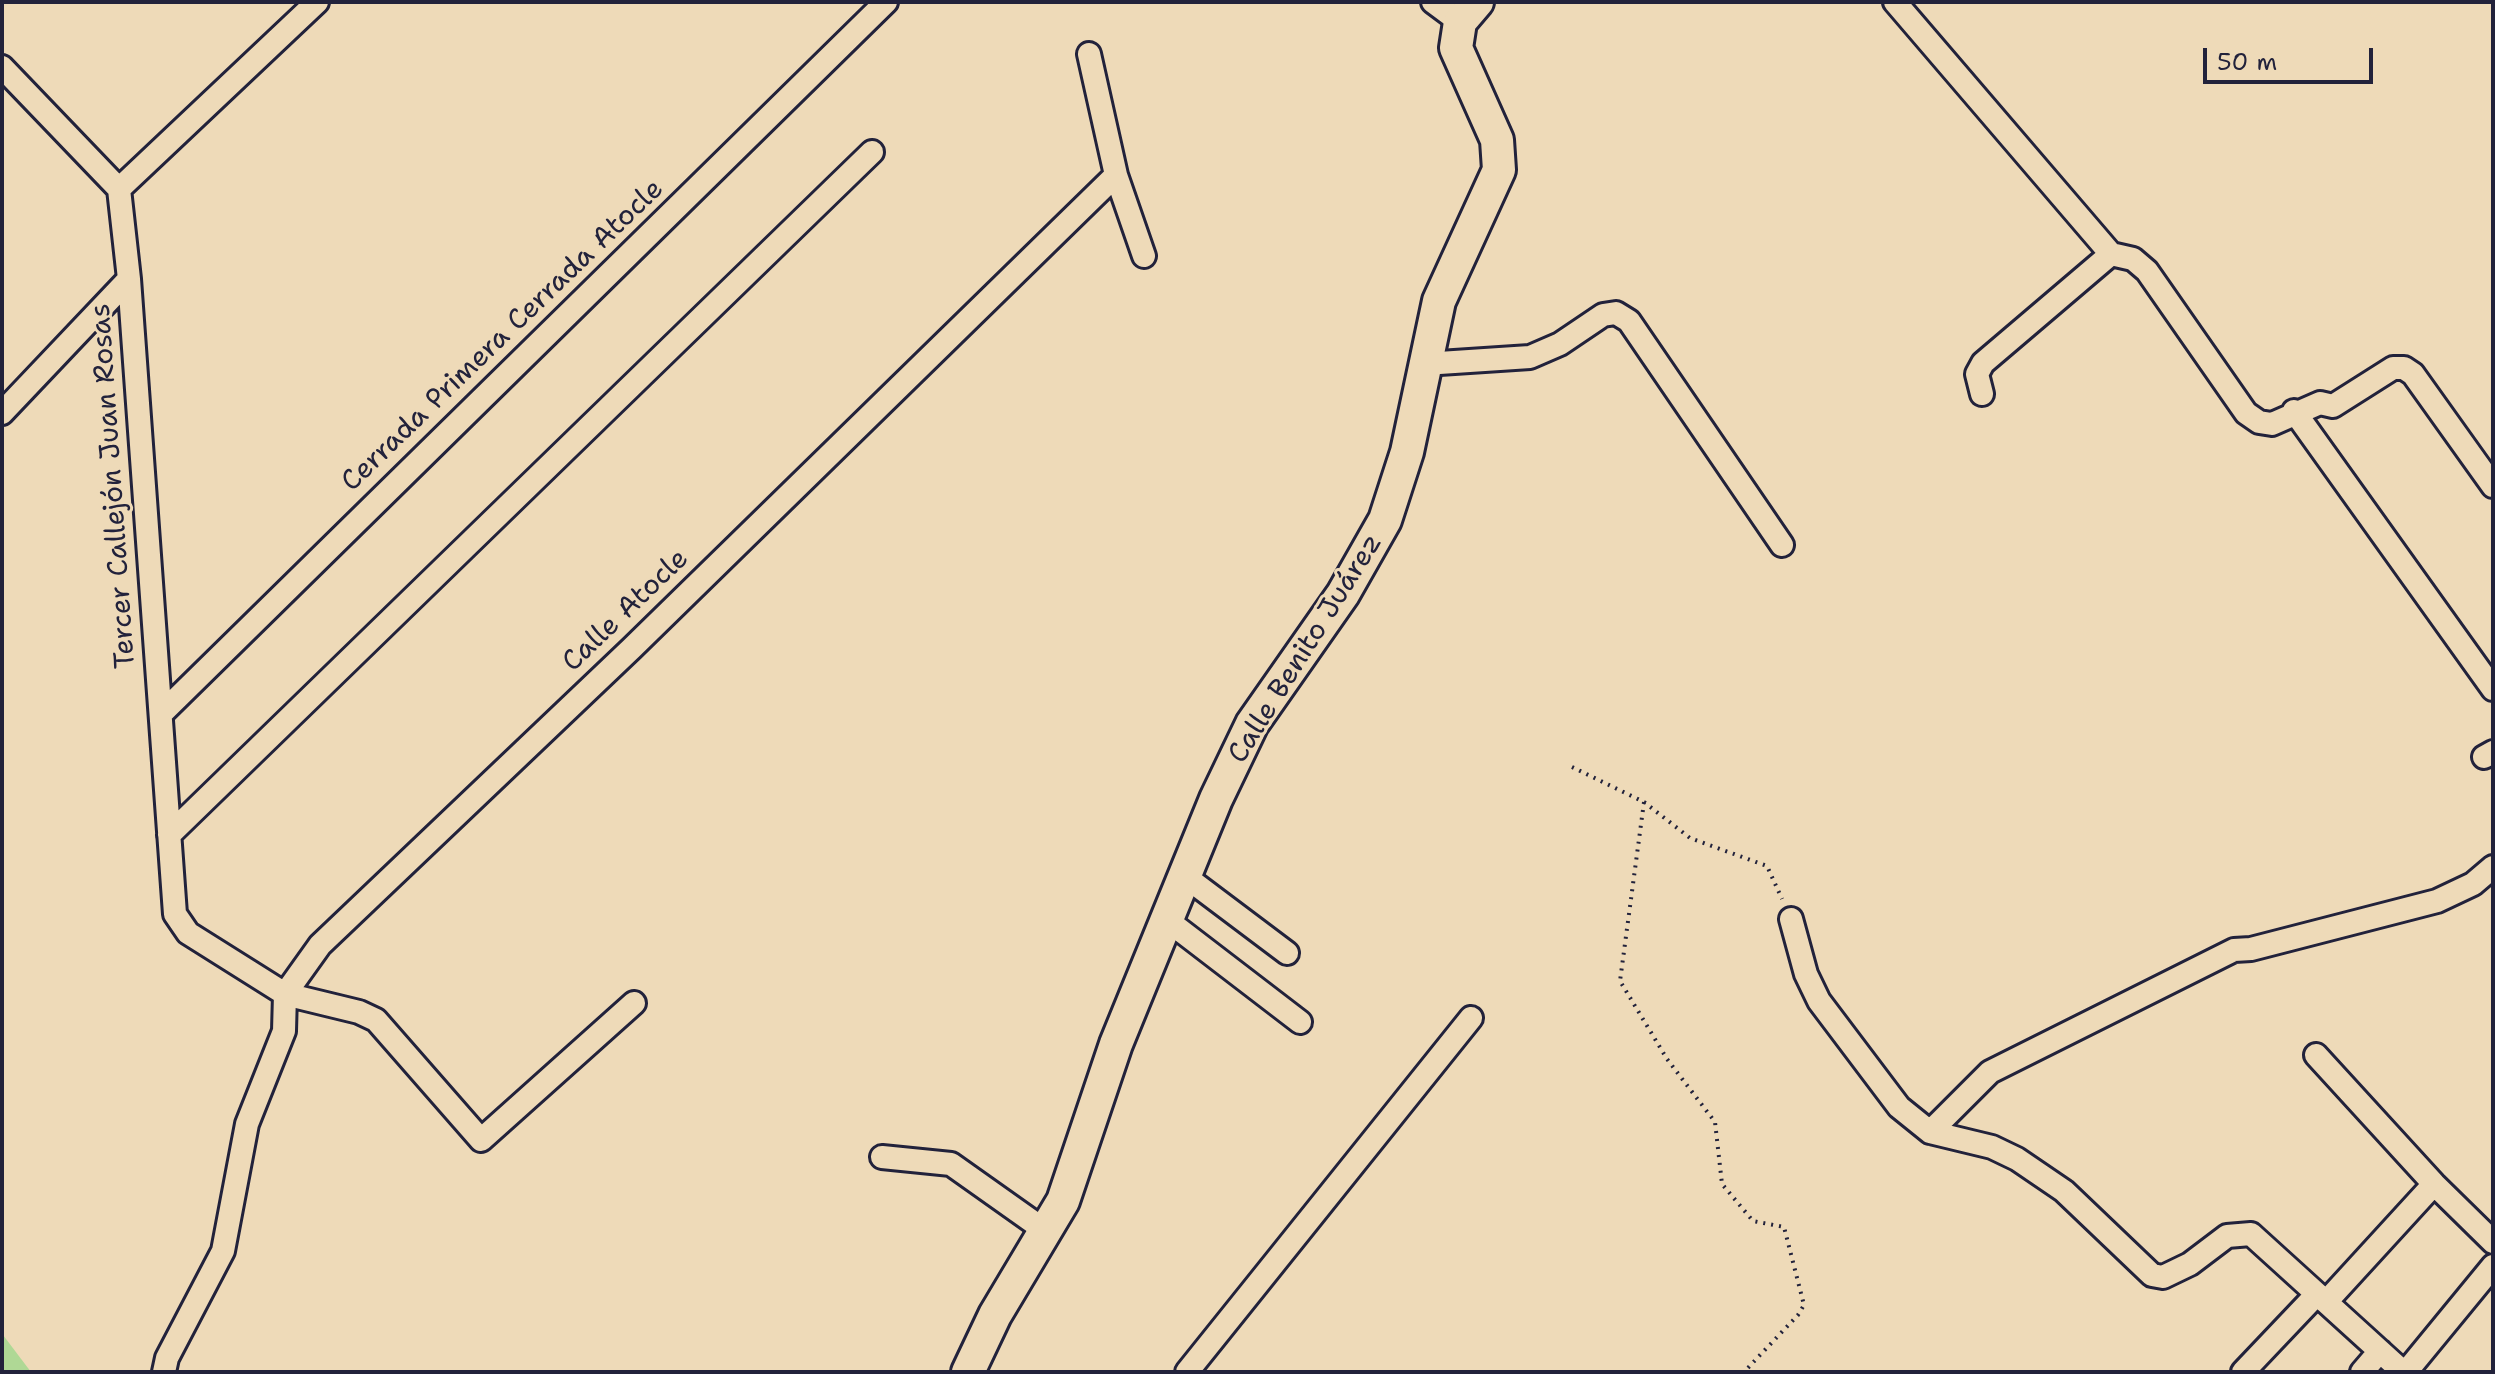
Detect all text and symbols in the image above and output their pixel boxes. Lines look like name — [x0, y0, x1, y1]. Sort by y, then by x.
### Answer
scale bar — [2207, 32, 2377, 82]
text: 50 m — [2217, 46, 2277, 78]
street label: Cerrada Primera Cerrada Atocle — [335, 173, 671, 499]
street label: Tercer Callejón Juan Rosas — [84, 302, 144, 670]
street label: Calle Benito Juárez — [1222, 528, 1390, 770]
street label: Calle Atocle — [556, 543, 696, 679]

